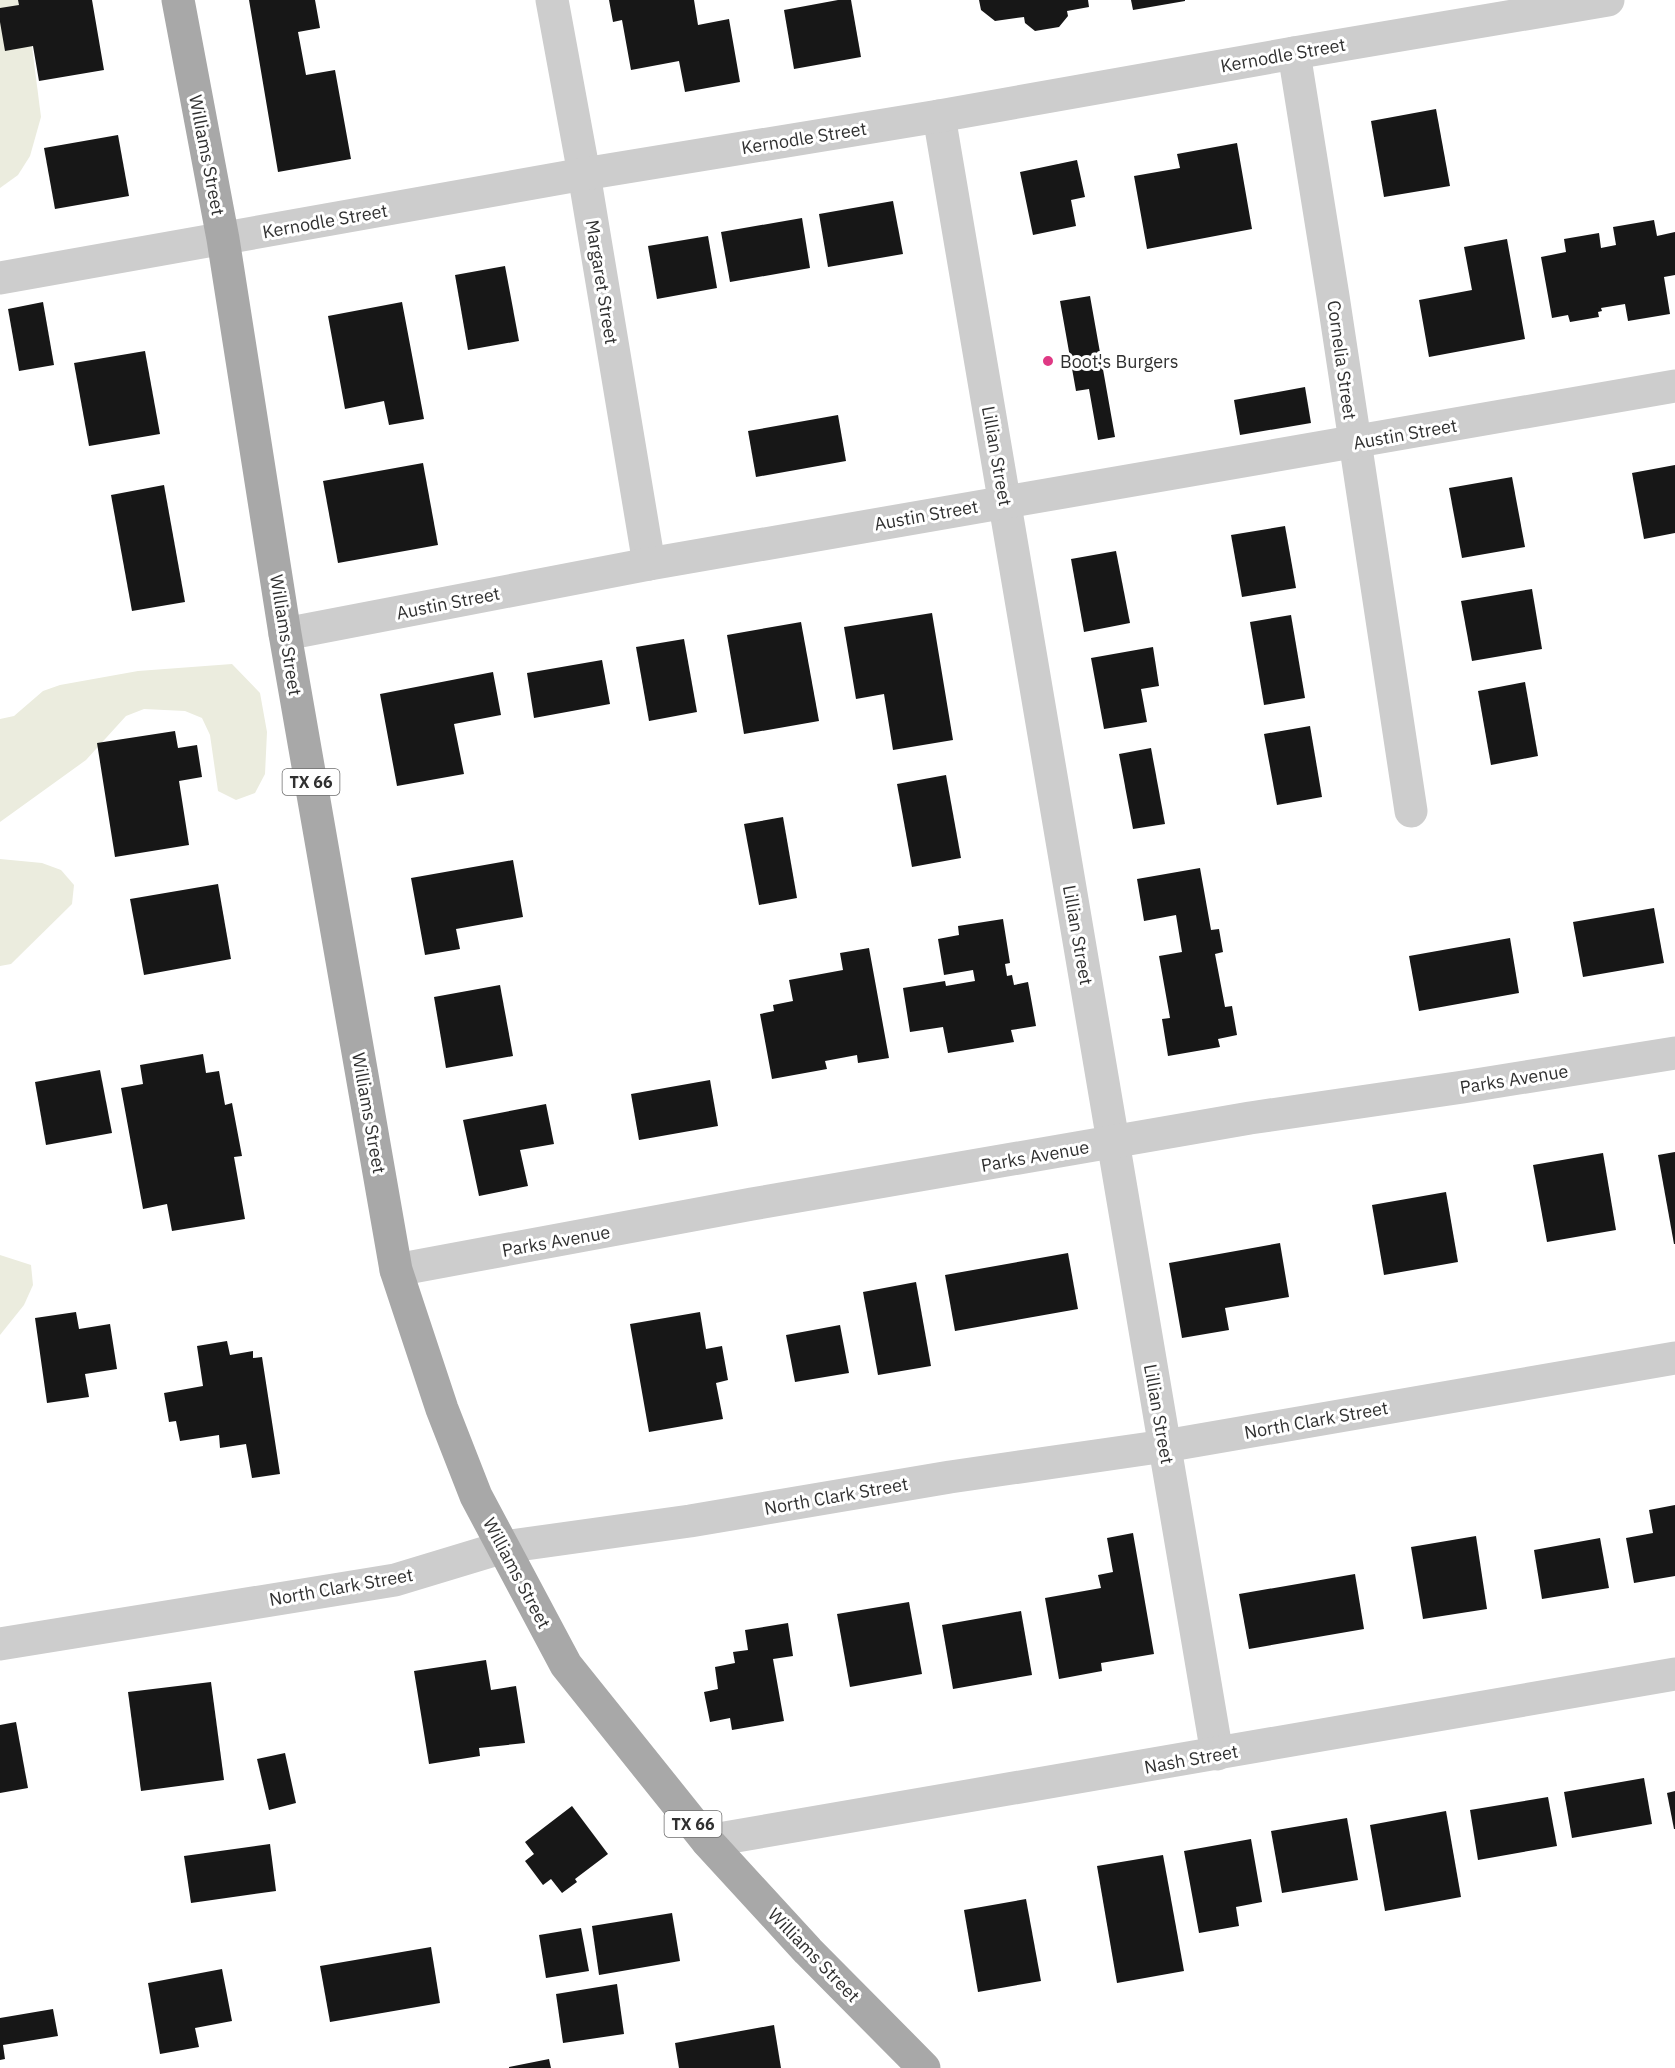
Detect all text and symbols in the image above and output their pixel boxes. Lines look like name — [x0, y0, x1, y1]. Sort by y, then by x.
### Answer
street label: Kernodle Street — [1219, 33, 1347, 77]
street label: Williams Street — [184, 93, 230, 217]
street label: Kernodle Street — [740, 117, 868, 159]
street label: Kernodle Street — [261, 199, 389, 243]
street label: Margaret Street — [581, 218, 623, 346]
street label: Cornelia Street — [1322, 299, 1362, 421]
place label: Boot's Burgers — [1060, 350, 1178, 373]
marker: Boot's Burgers — [1041, 354, 1055, 368]
street label: Lillian Street — [977, 404, 1017, 508]
street label: Austin Street — [1351, 414, 1459, 454]
street label: Austin Street — [872, 495, 980, 535]
street label: Williams Street — [265, 573, 307, 697]
street label: Austin Street — [394, 582, 502, 624]
road number: TX 66 — [282, 769, 340, 795]
street label: Lillian Street — [1058, 883, 1098, 987]
street label: Williams Street — [347, 1051, 391, 1175]
street label: Parks Avenue — [1458, 1059, 1570, 1099]
street label: Parks Avenue — [979, 1135, 1091, 1177]
street label: Parks Avenue — [500, 1220, 612, 1262]
street label: Lillian Street — [1139, 1362, 1179, 1466]
street label: North Clark Street — [1242, 1396, 1390, 1444]
street label: North Clark Street — [762, 1472, 910, 1520]
street label: Williams Street — [478, 1514, 556, 1632]
street label: North Clark Street — [267, 1563, 415, 1611]
street label: Nash Street — [1142, 1739, 1240, 1779]
road number: TX 66 — [664, 1811, 722, 1837]
street label: Williams Street — [763, 1903, 865, 2007]

